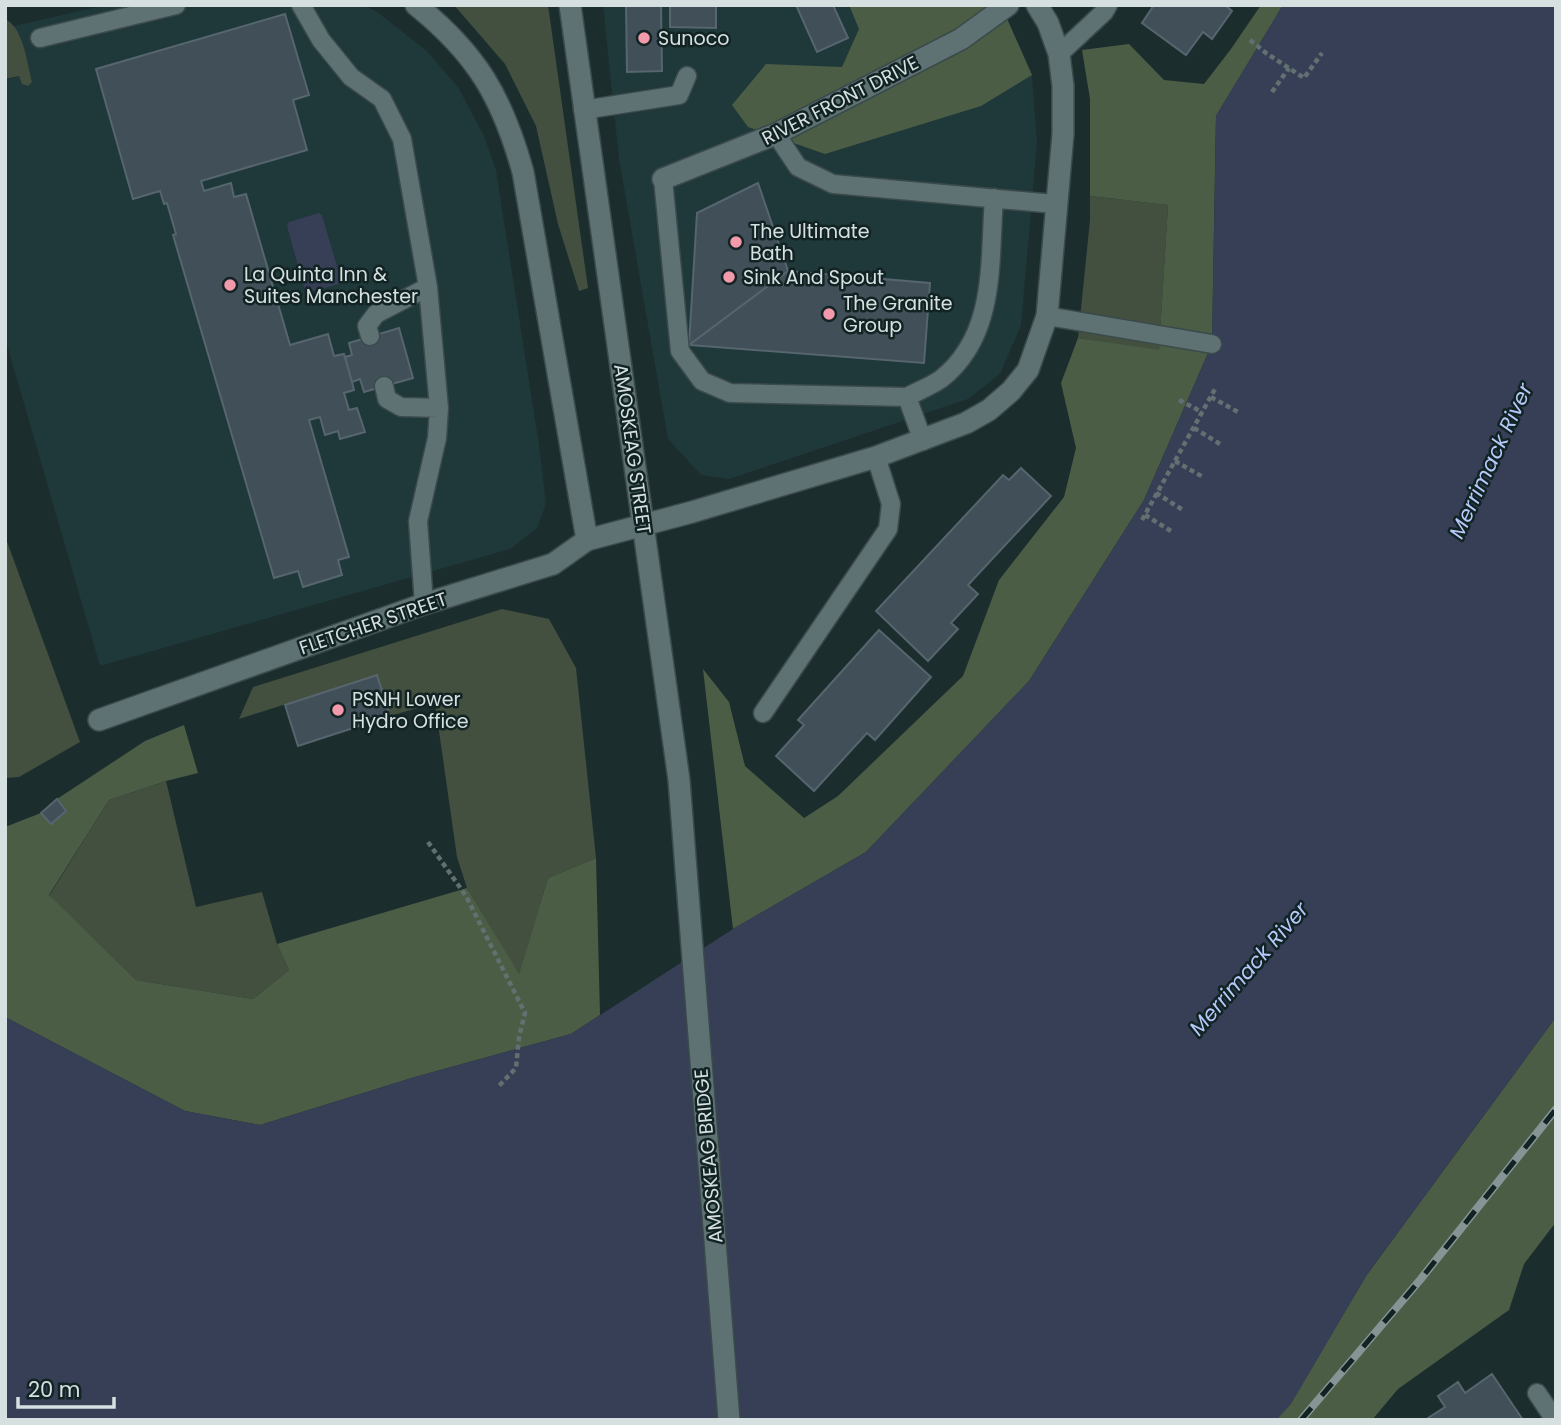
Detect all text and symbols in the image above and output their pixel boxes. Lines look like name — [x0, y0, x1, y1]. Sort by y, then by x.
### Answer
place label: Sunoco — [658, 25, 729, 52]
marker: Sunoco — [636, 30, 652, 46]
street label: RIVER FRONT DRIVE — [757, 49, 923, 152]
place label: The Ultimate Bath — [750, 218, 870, 267]
marker: The Ultimate Bath — [728, 234, 744, 250]
place label: La Quinta Inn & Suites Manchester — [244, 261, 418, 310]
place label: Sink And Spout — [743, 264, 884, 291]
marker: Sink And Spout — [721, 269, 737, 285]
marker: La Quinta Inn & Suites Manchester — [222, 277, 238, 293]
place label: The Granite Group — [843, 290, 953, 339]
marker: The Granite Group — [821, 306, 837, 322]
street label: AMOSKEAG STREET — [607, 362, 658, 536]
water label: Merrimack River — [1442, 377, 1540, 543]
street label: FLETCHER STREET — [296, 586, 451, 661]
place label: PSNH Lower Hydro Office — [352, 686, 468, 735]
marker: PSNH Lower Hydro Office — [330, 702, 346, 718]
water label: Merrimack River — [1183, 895, 1315, 1042]
street label: AMOSKEAG BRIDGE — [687, 1068, 730, 1244]
scale bar — [18, 1366, 114, 1410]
text: 20 m — [28, 1375, 81, 1404]

